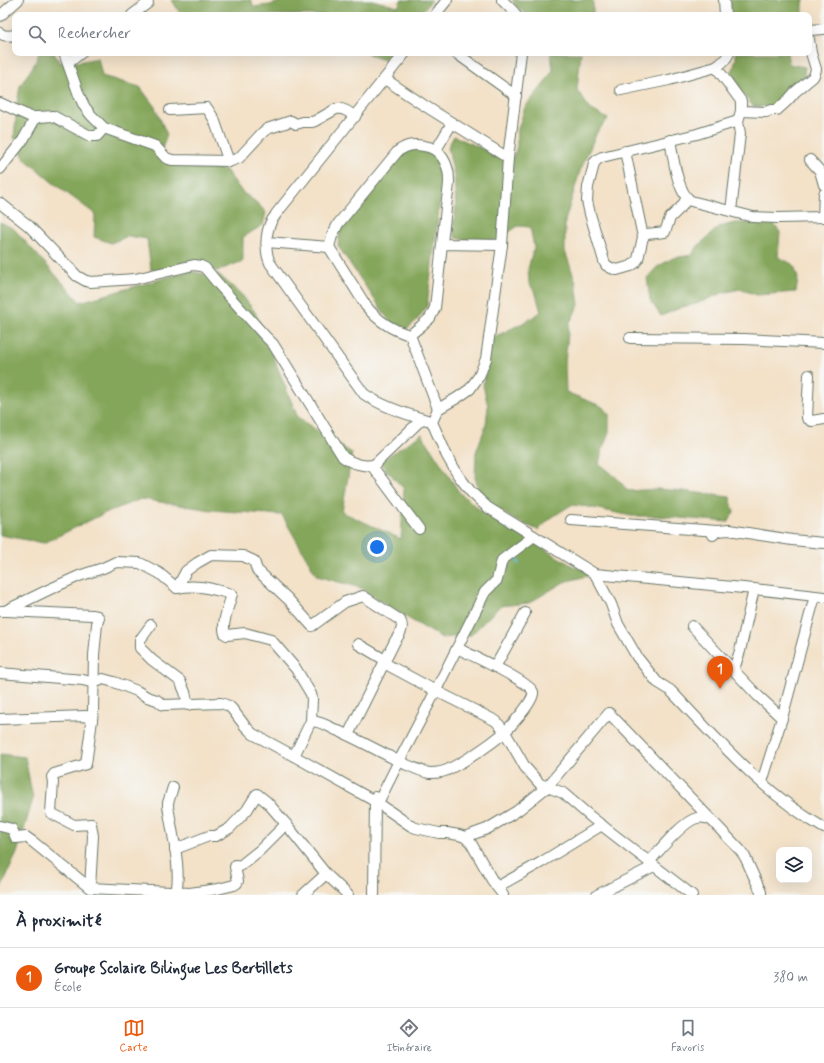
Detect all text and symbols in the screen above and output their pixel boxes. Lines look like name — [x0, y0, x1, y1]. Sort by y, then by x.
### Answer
search box — [12, 12, 812, 56]
icon: search — [26, 23, 48, 45]
text: Rechercher — [58, 24, 131, 44]
your location — [367, 537, 387, 557]
pin: 1 — [707, 656, 733, 689]
map controls — [776, 847, 812, 883]
button: layers — [776, 847, 812, 883]
text: À proximité — [16, 910, 101, 932]
text: Groupe Scolaire Bilingue Les Bertillets — [54, 959, 293, 979]
text: 1 — [26, 969, 32, 986]
text: 380 m — [773, 969, 808, 986]
text: École — [54, 979, 82, 996]
tab: Carte — [120, 1017, 148, 1055]
tab: Itinéraire — [387, 1017, 432, 1055]
tab: Favoris — [671, 1017, 704, 1055]

